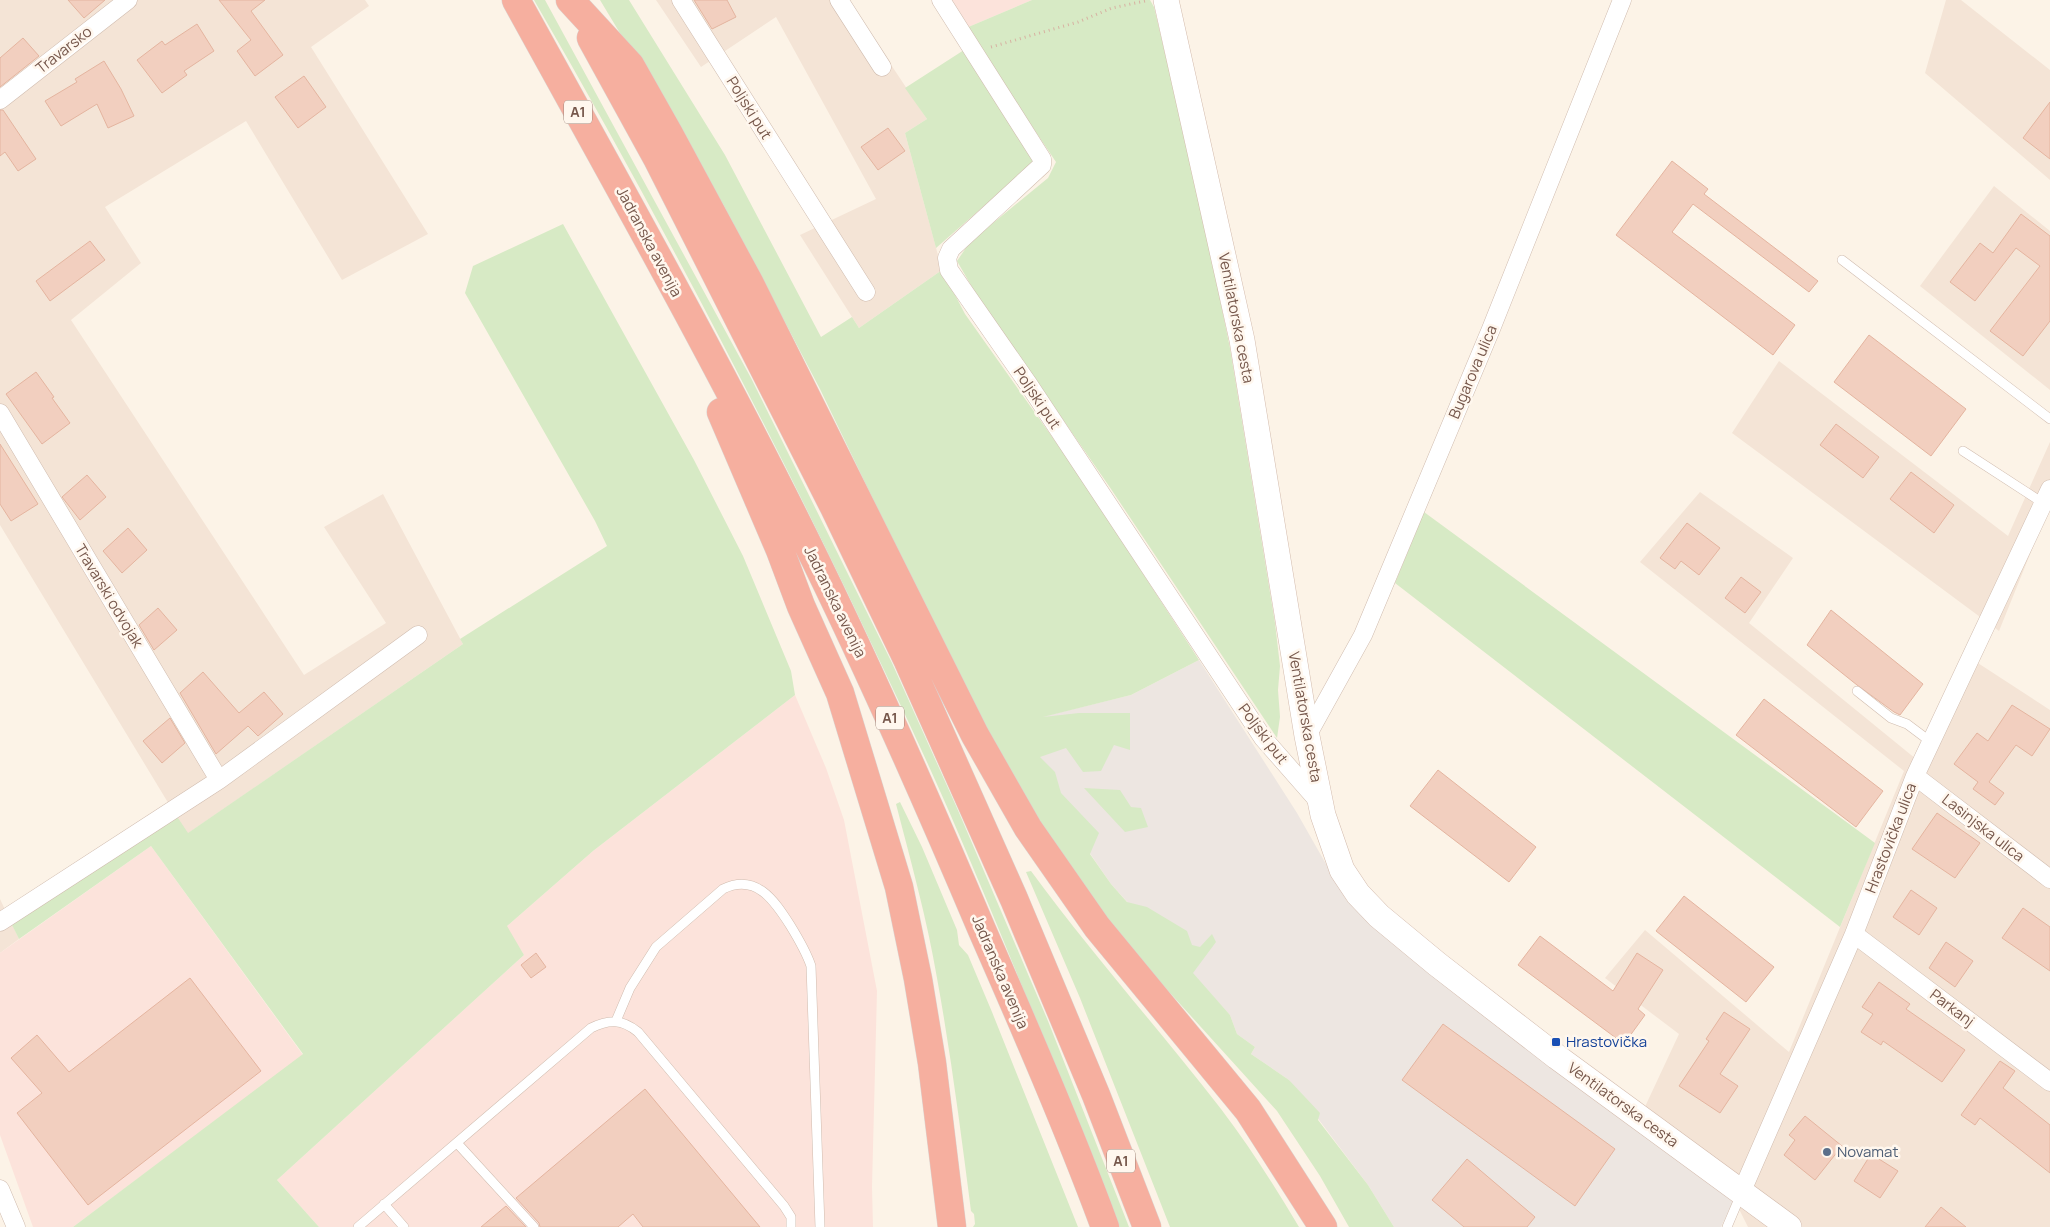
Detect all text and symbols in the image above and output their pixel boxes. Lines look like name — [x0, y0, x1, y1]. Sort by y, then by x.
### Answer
street label: Travarsko — [31, 21, 96, 78]
street label: Poljski put — [722, 72, 777, 143]
road number: A1 — [564, 100, 592, 124]
street label: Jadranska avenija — [612, 183, 687, 300]
street label: Ventilatorska cesta — [1214, 251, 1259, 385]
street label: Bugarova ulica — [1443, 322, 1502, 422]
street label: Poljski put — [1009, 363, 1066, 433]
street label: Travarski odvojak — [70, 540, 149, 652]
street label: Jadranska avenija — [799, 543, 872, 661]
street label: Ventilatorska cesta — [1284, 650, 1327, 784]
street label: Poljski put — [1234, 699, 1293, 768]
road number: A1 — [876, 706, 904, 730]
street label: Hrastovička ulica — [1860, 780, 1921, 896]
street label: Lasinjska ulica — [1938, 789, 2029, 866]
street label: Jadranska avenija — [967, 912, 1034, 1032]
street label: Parkanj — [1926, 984, 1979, 1031]
place label: Hrastovička — [1566, 1031, 1647, 1052]
marker: Hrastovička — [1550, 1036, 1562, 1048]
street label: Ventilatorska cesta — [1564, 1057, 1683, 1152]
place label: Novamat — [1837, 1141, 1898, 1162]
marker: Novamat — [1821, 1146, 1833, 1158]
road number: A1 — [1107, 1150, 1135, 1172]

